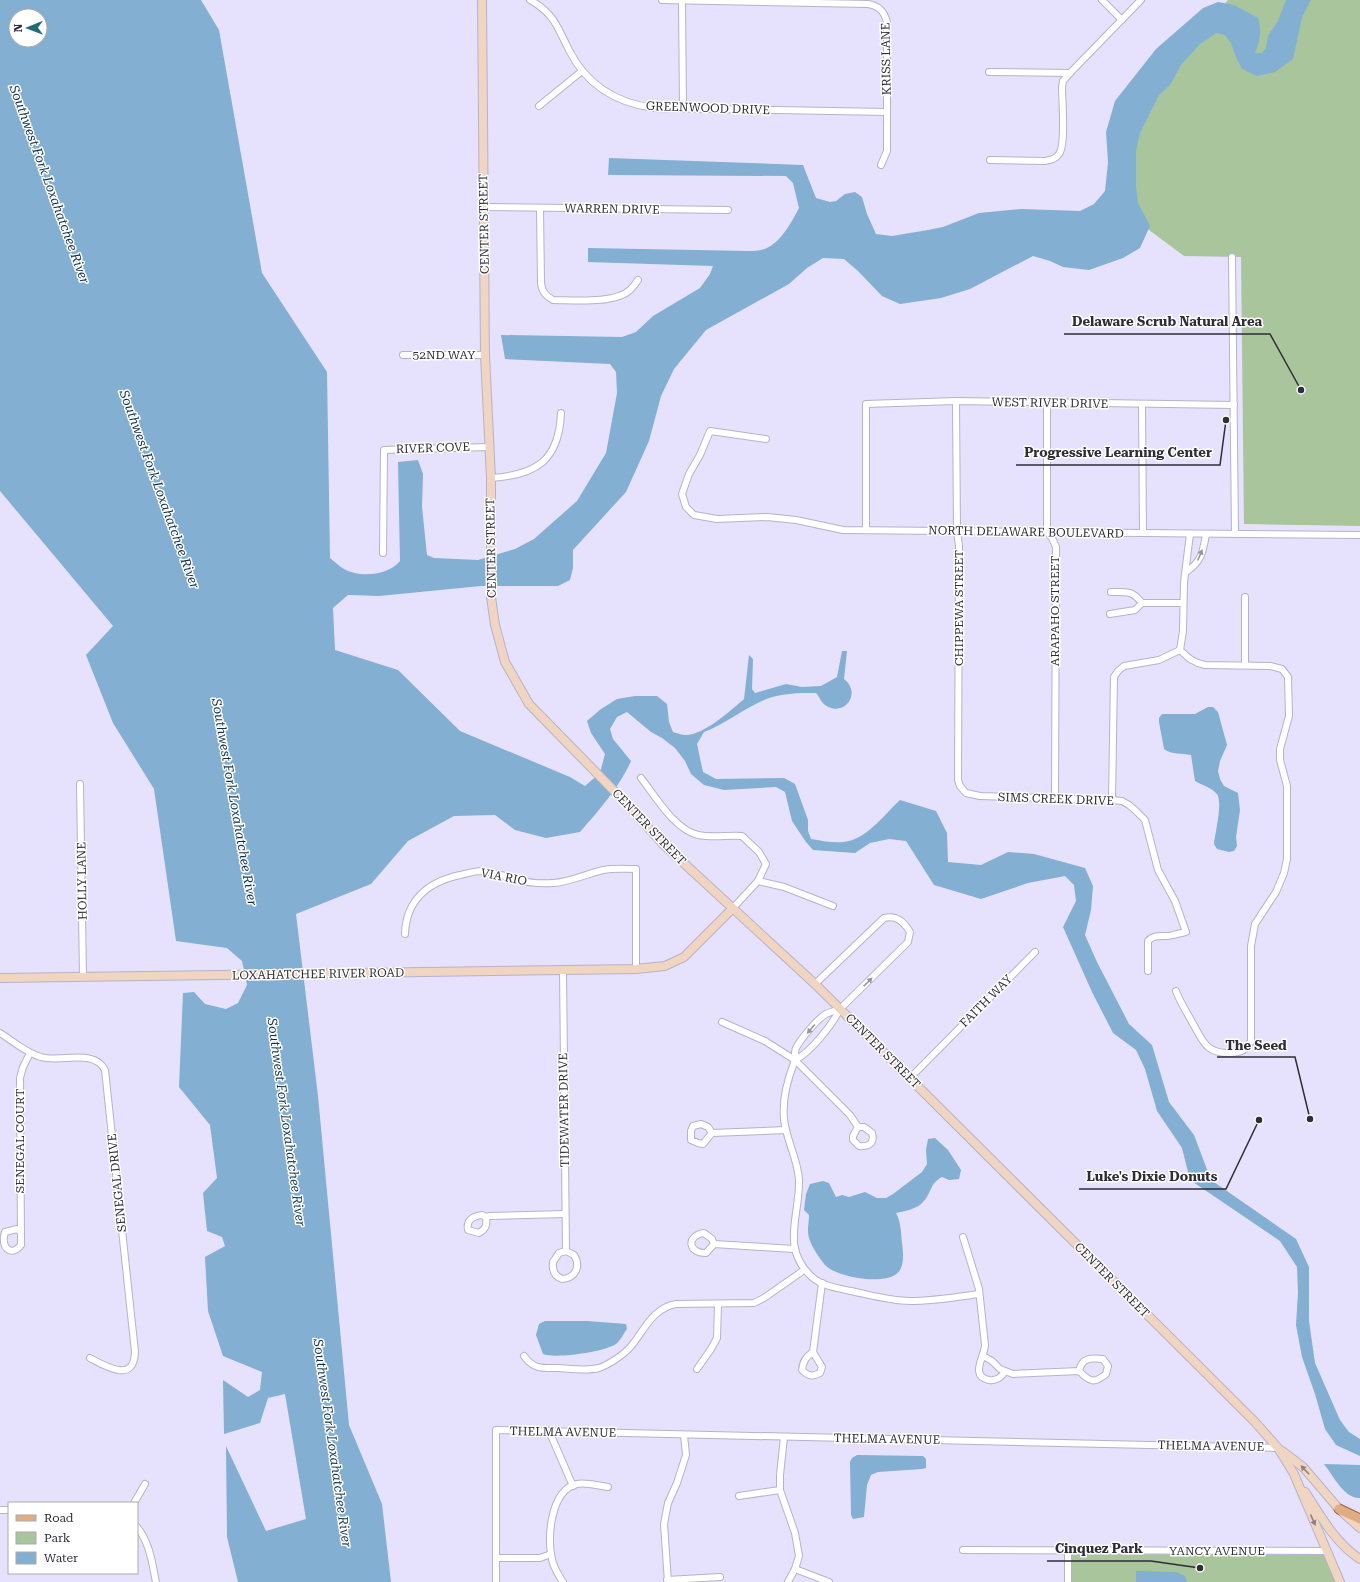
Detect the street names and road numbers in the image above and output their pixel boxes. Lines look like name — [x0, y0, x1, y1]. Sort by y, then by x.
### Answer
street label: KRISS LANE — [878, 23, 894, 95]
street label: GREENWOOD DRIVE — [646, 99, 770, 117]
street label: CENTER STREET — [476, 174, 492, 274]
street label: WARREN DRIVE — [564, 201, 660, 217]
street label: 52ND WAY — [412, 348, 476, 362]
street label: WEST RIVER DRIVE — [992, 395, 1108, 411]
street label: RIVER COVE — [396, 440, 470, 456]
street label: CENTER STREET — [483, 498, 499, 598]
street label: NORTH DELAWARE BOULEVARD — [928, 523, 1124, 541]
street label: CHIPPEWA STREET — [952, 550, 966, 666]
street label: ARAPAHO STREET — [1048, 556, 1062, 666]
street label: CENTER STREET — [609, 786, 689, 868]
street label: SIMS CREEK DRIVE — [998, 790, 1114, 808]
street label: HOLLY LANE — [74, 842, 90, 920]
street label: VIA RIO — [480, 866, 528, 888]
street label: LOXAHATCHEE RIVER ROAD — [232, 965, 404, 983]
street label: FAITH WAY — [957, 971, 1016, 1030]
street label: CENTER STREET — [843, 1011, 923, 1091]
street label: TIDEWATER DRIVE — [556, 1053, 572, 1167]
street label: SENEGAL COURT — [13, 1089, 27, 1193]
street label: SENEGAL DRIVE — [105, 1133, 129, 1233]
street label: CENTER STREET — [1072, 1240, 1152, 1320]
street label: THELMA AVENUE — [510, 1424, 616, 1440]
street label: THELMA AVENUE — [834, 1431, 940, 1447]
street label: THELMA AVENUE — [1158, 1438, 1264, 1454]
street label: YANCY AVENUE — [1169, 1544, 1265, 1558]

